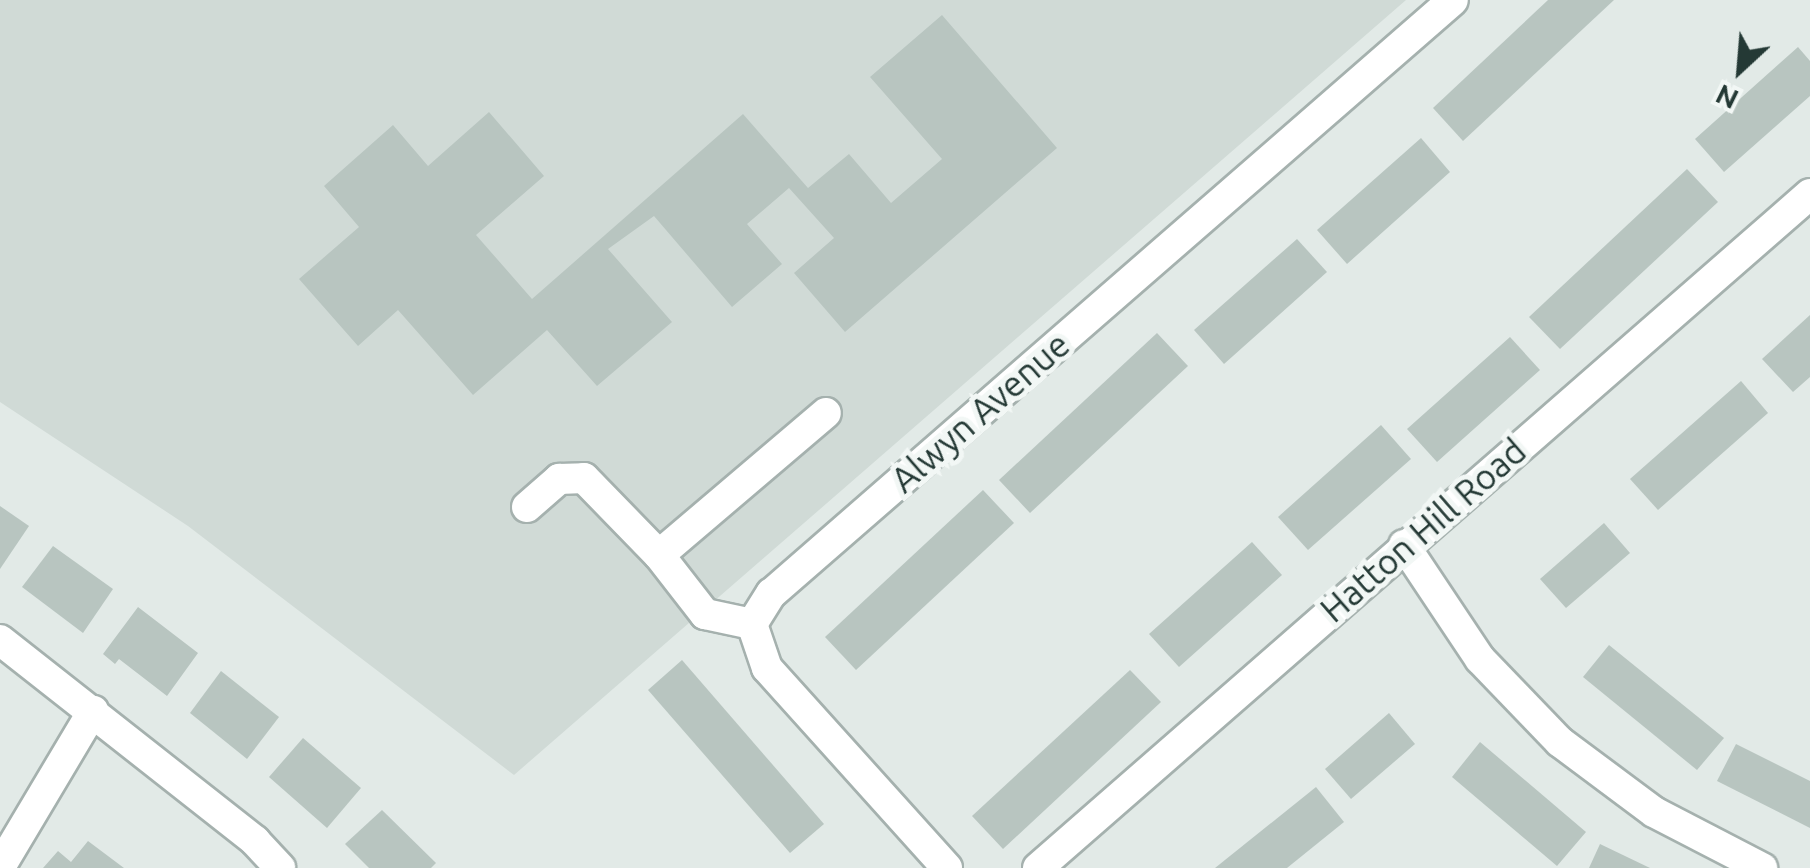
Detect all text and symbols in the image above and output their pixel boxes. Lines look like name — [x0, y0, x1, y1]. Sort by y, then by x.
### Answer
north arrow — [1690, 20, 1790, 120]
text: N — [1710, 79, 1743, 116]
street label: Alwyn Avenue — [882, 323, 1078, 501]
street label: Hatton Hill Road — [1312, 429, 1534, 631]

